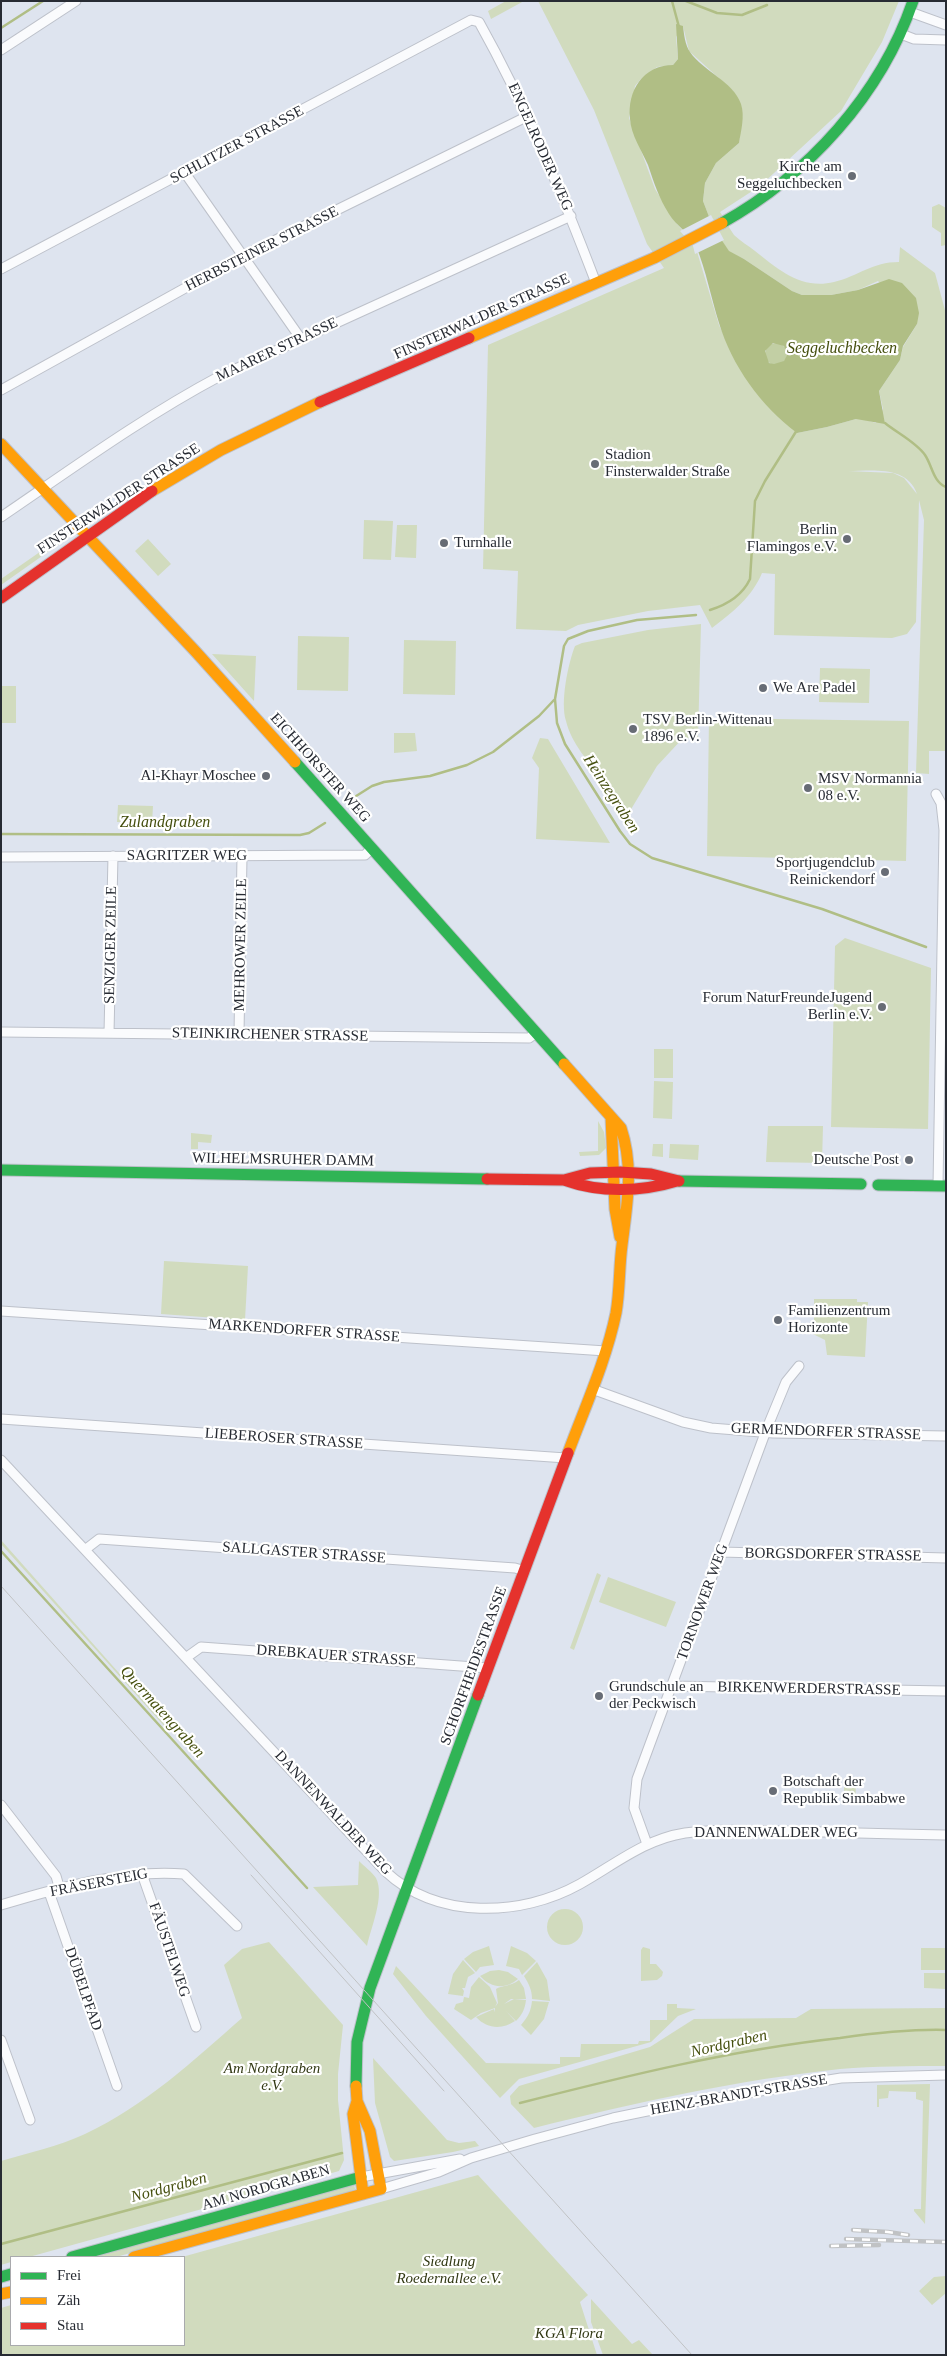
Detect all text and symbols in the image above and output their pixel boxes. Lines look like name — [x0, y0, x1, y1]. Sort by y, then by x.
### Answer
street label: ENGELRODER WEG — [504, 80, 576, 214]
street label: SCHLITZER STRASSE — [167, 102, 307, 188]
place label: Kirche am Seggeluchbecken — [737, 158, 842, 193]
marker: Kirche am Seggeluchbecken — [846, 170, 858, 182]
street label: HERBSTEINER STRASSE — [182, 202, 342, 296]
street label: FINSTERWALDER STRASSE — [391, 270, 573, 364]
street label: MAARER STRASSE — [213, 314, 341, 386]
water label: Seggeluchbecken — [787, 339, 897, 359]
street label: FINSTERWALDER STRASSE — [34, 440, 204, 558]
place label: Stadion Finsterwalder Straße — [605, 446, 730, 481]
marker: Stadion Finsterwalder Straße — [589, 458, 601, 470]
place label: Berlin Flamingos e.V. — [747, 521, 837, 556]
marker: Berlin Flamingos e.V. — [841, 533, 853, 545]
place label: Turnhalle — [454, 534, 512, 552]
marker: Turnhalle — [438, 537, 450, 549]
place label: We Are Padel — [773, 679, 856, 697]
marker: We Are Padel — [757, 682, 769, 694]
street label: EICHHORSTER WEG — [266, 709, 374, 827]
place label: TSV Berlin-Wittenau 1896 e.V. — [643, 711, 772, 746]
marker: TSV Berlin-Wittenau 1896 e.V. — [627, 723, 639, 735]
water label: Heinzegraben — [579, 751, 643, 837]
place label: Al-Khayr Moschee — [141, 767, 256, 785]
marker: Al-Khayr Moschee — [260, 770, 272, 782]
place label: MSV Normannia 08 e.V. — [818, 770, 922, 805]
marker: MSV Normannia 08 e.V. — [802, 782, 814, 794]
water label: Zulandgraben — [120, 813, 210, 833]
street label: SAGRITZER WEG — [127, 847, 247, 865]
place label: Sportjugendclub Reinickendorf — [776, 854, 875, 889]
marker: Sportjugendclub Reinickendorf — [879, 866, 891, 878]
street label: MEHROWER ZEILE — [231, 878, 251, 1012]
street label: SENZIGER ZEILE — [101, 886, 121, 1004]
place label: Forum NaturFreundeJugend Berlin e.V. — [702, 989, 872, 1024]
marker: Forum NaturFreundeJugend Berlin e.V. — [876, 1001, 888, 1013]
street label: STEINKIRCHENER STRASSE — [172, 1024, 368, 1046]
street label: WILHELMSRUHER DAMM — [192, 1149, 374, 1171]
place label: Deutsche Post — [814, 1151, 899, 1169]
marker: Deutsche Post — [903, 1154, 915, 1166]
place label: Familienzentrum Horizonte — [788, 1302, 890, 1337]
marker: Familienzentrum Horizonte — [772, 1314, 784, 1326]
street label: MARKENDORFER STRASSE — [208, 1315, 400, 1347]
street label: GERMENDORFER STRASSE — [731, 1420, 921, 1444]
street label: LIEBEROSER STRASSE — [204, 1424, 364, 1454]
street label: SALLGASTER STRASSE — [222, 1538, 386, 1568]
street label: TORNOWER WEG — [674, 1541, 732, 1663]
street label: BORGSDORFER STRASSE — [744, 1544, 922, 1566]
street label: SCHORFHEIDESTRASSE — [437, 1584, 511, 1748]
street label: DREBKAUER STRASSE — [256, 1641, 416, 1671]
water label: Quermatengraben — [116, 1662, 208, 1762]
place label: Grundschule an der Peckwisch — [609, 1678, 704, 1713]
street label: BIRKENWERDERSTRASSE — [717, 1678, 901, 1700]
marker: Grundschule an der Peckwisch — [593, 1690, 605, 1702]
street label: DANNENWALDER WEG — [271, 1747, 395, 1879]
place label: Botschaft der Republik Simbabwe — [783, 1773, 905, 1808]
marker: Botschaft der Republik Simbabwe — [767, 1785, 779, 1797]
street label: DANNENWALDER WEG — [694, 1824, 858, 1842]
street label: FRÄSERSTEIG — [49, 1865, 149, 1901]
street label: FÄUSTELWEG — [144, 1900, 194, 2000]
street label: DÜBELPFAD — [60, 1945, 106, 2033]
water label: Nordgraben — [689, 2026, 769, 2062]
park label: Am Nordgraben e.V. — [224, 2060, 320, 2095]
street label: HEINZ-BRANDT-STRASSE — [649, 2071, 829, 2119]
street label: AM NORDGRABEN — [200, 2161, 332, 2215]
water label: Nordgraben — [129, 2169, 209, 2207]
park label: Siedlung Roedernallee e.V. — [396, 2253, 502, 2288]
legend — [10, 2256, 185, 2346]
text: Frei — [57, 2267, 81, 2283]
text: Zäh — [57, 2292, 80, 2308]
text: Stau — [57, 2317, 84, 2333]
park label: KGA Flora — [535, 2325, 603, 2343]

